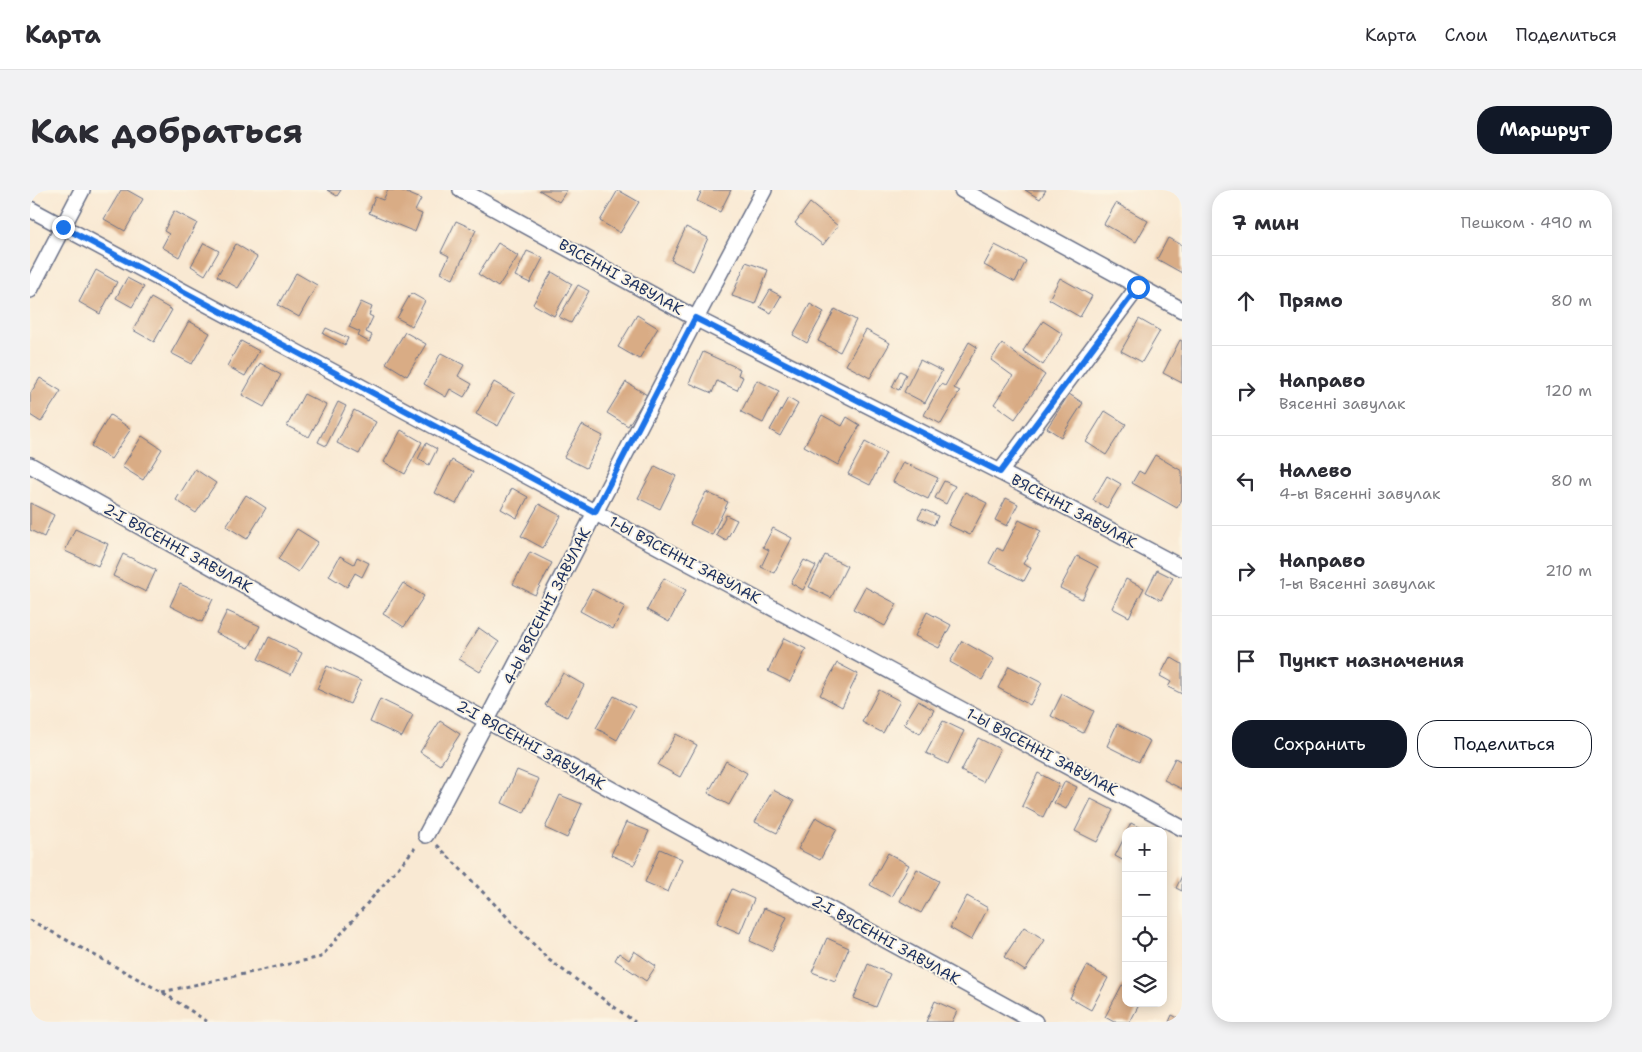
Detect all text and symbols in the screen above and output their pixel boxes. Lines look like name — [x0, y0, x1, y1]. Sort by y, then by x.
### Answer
text: Карта — [25, 19, 101, 51]
text: Карта — [1365, 23, 1416, 47]
text: Слои — [1444, 23, 1488, 47]
text: Поделиться — [1516, 23, 1617, 47]
button: Маршрут — [1477, 106, 1612, 154]
text: Как добраться — [30, 107, 303, 154]
text: 7 мин — [1232, 209, 1299, 237]
text: Пешком · 490 m — [1461, 212, 1592, 233]
route end — [52, 216, 75, 239]
street label: ВЯСЕННІ ЗАВУЛАК — [555, 234, 687, 320]
route start — [1127, 276, 1150, 299]
icon: ahead — [1232, 287, 1260, 315]
text: Прямо — [1279, 288, 1343, 313]
text: 80 m — [1551, 290, 1592, 311]
text: Направо — [1279, 368, 1365, 393]
icon: right — [1232, 377, 1260, 405]
text: 120 m — [1545, 380, 1592, 401]
text: Вясенні завулак — [1279, 393, 1405, 414]
text: Налево — [1279, 458, 1352, 483]
icon: left — [1232, 467, 1260, 495]
street label: ВЯСЕННІ ЗАВУЛАК — [1008, 469, 1141, 553]
text: 80 m — [1551, 470, 1592, 491]
text: 4-ы Вясенні завулак — [1279, 483, 1440, 504]
street label: 2-І ВЯСЕННІ ЗАВУЛАК — [100, 499, 256, 597]
street label: 1-Ы ВЯСЕННІ ЗАВУЛАК — [606, 511, 765, 609]
street label: 4-Ы ВЯСЕННІ ЗАВУЛАК — [499, 524, 596, 688]
text: Направо — [1279, 548, 1365, 573]
icon: right — [1232, 557, 1260, 585]
text: 210 m — [1545, 560, 1592, 581]
text: 1-ы Вясенні завулак — [1279, 573, 1435, 594]
icon: arrive — [1232, 647, 1260, 675]
text: Пункт назначения — [1279, 648, 1464, 673]
street label: 2-І ВЯСЕННІ ЗАВУЛАК — [453, 696, 609, 794]
street label: 1-Ы ВЯСЕННІ ЗАВУЛАК — [963, 703, 1122, 801]
button: Сохранить — [1232, 720, 1407, 768]
button: Поделиться — [1417, 720, 1592, 768]
map controls — [1122, 827, 1167, 1007]
button: + — [1122, 827, 1167, 872]
button: − — [1122, 872, 1167, 917]
street label: 2-І ВЯСЕННІ ЗАВУЛАК — [808, 891, 964, 989]
button: locate — [1122, 917, 1167, 962]
button: layers — [1122, 962, 1167, 1007]

